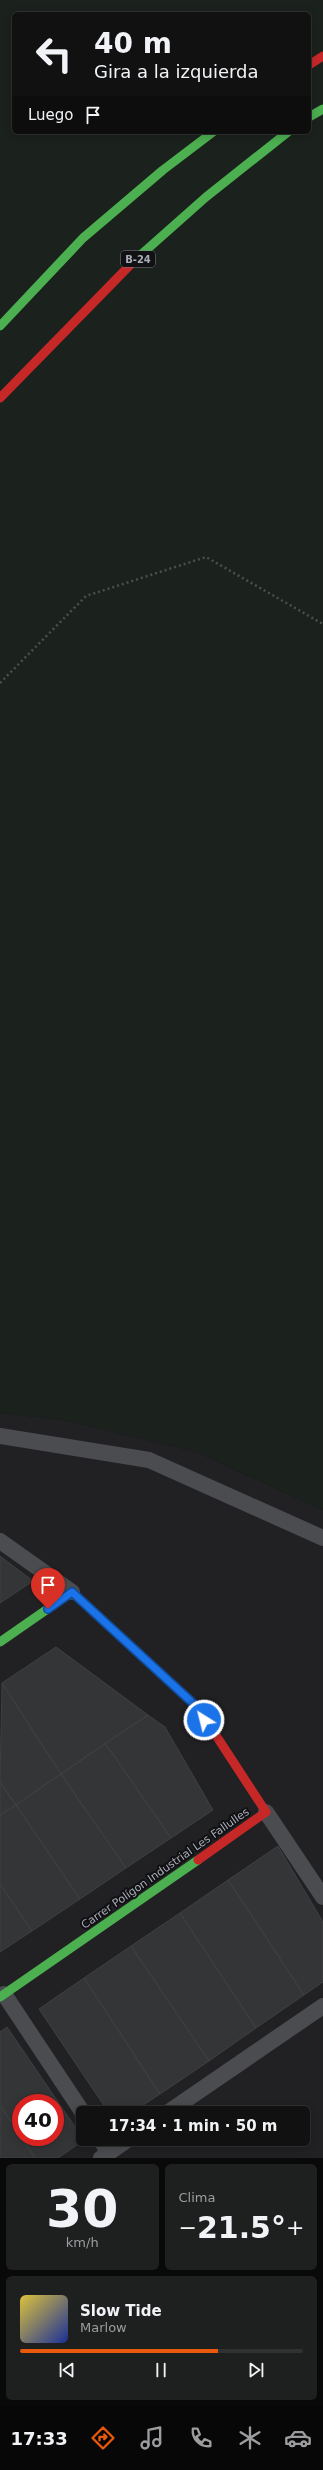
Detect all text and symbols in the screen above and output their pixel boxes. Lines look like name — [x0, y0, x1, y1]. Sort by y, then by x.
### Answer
text: 40 m — [94, 27, 172, 60]
icon: left — [28, 28, 80, 80]
text: Gira a la izquierda — [94, 61, 259, 82]
icon: arrive — [82, 104, 104, 126]
text: Luego — [28, 106, 74, 124]
road number: B-24 — [121, 251, 155, 267]
pin — [31, 1568, 65, 1609]
icon: arrive — [37, 1574, 59, 1596]
position arrow — [183, 1699, 225, 1741]
street label: Carrer Polígon Industrial Les Fallulles — [79, 1805, 252, 1932]
speed limit sign: 40 — [12, 2094, 64, 2146]
text: 17:34 · 1 min · 50 m — [109, 2117, 277, 2135]
text: 30 — [46, 2179, 118, 2239]
text: Clima — [179, 2190, 215, 2205]
text: 21.5° — [197, 2210, 286, 2245]
text: − — [179, 2215, 197, 2240]
text: + — [286, 2215, 304, 2240]
text: km/h — [66, 2235, 99, 2250]
text: Slow Tide — [80, 2302, 162, 2320]
text: Marlow — [80, 2320, 127, 2335]
icon: previous — [56, 2359, 78, 2381]
icon: pause — [150, 2359, 172, 2381]
icon: next — [245, 2359, 267, 2381]
icon: directions — [89, 2424, 117, 2452]
icon: music — [138, 2424, 166, 2452]
icon: phone — [187, 2424, 215, 2452]
icon: climate — [236, 2424, 264, 2452]
icon: car — [284, 2424, 312, 2452]
text: 17:33 — [10, 2428, 68, 2449]

